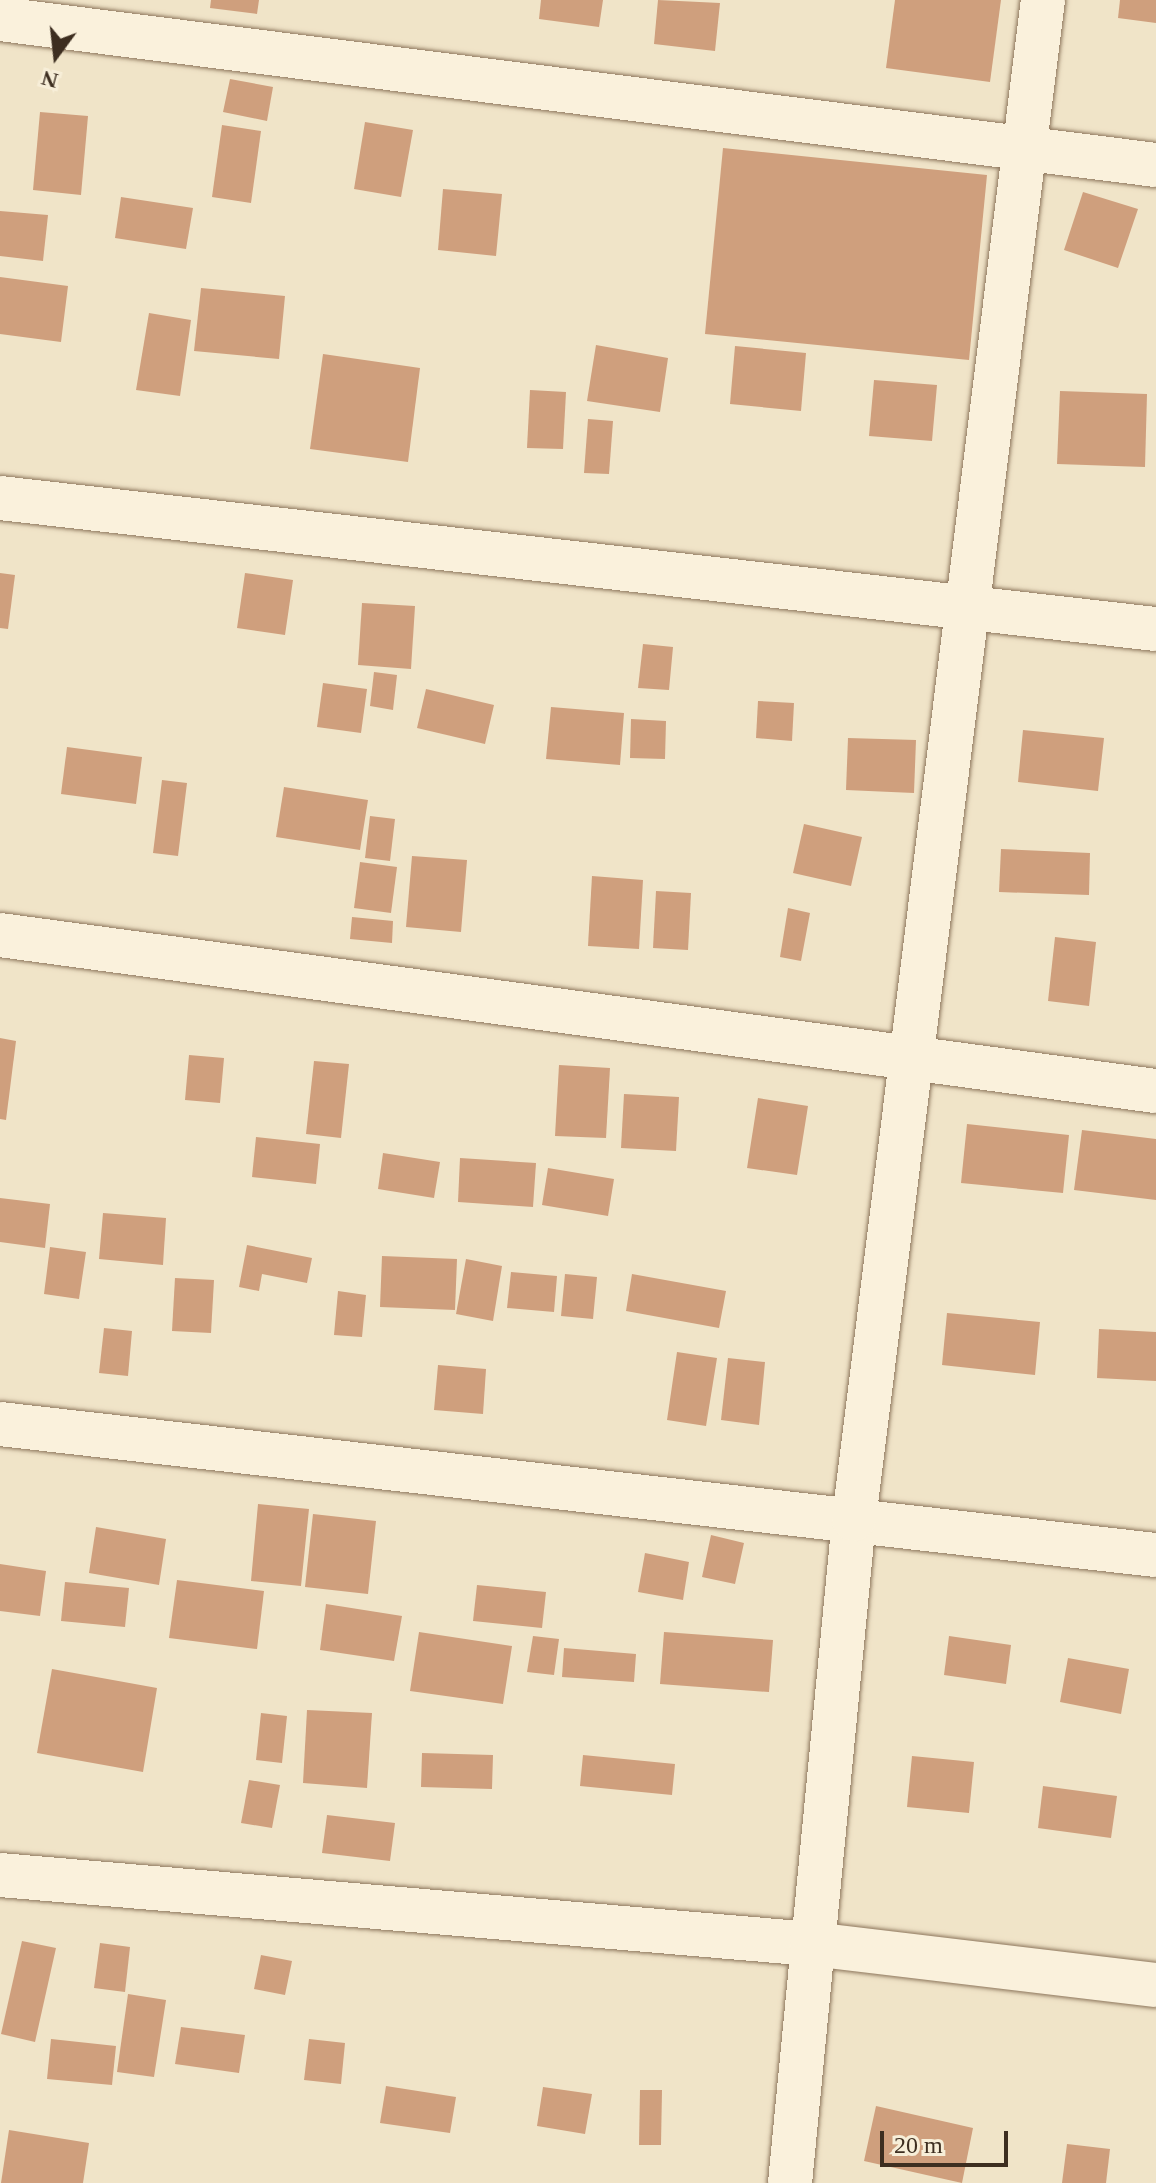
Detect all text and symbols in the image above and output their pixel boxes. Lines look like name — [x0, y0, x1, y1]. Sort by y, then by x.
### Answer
north arrow — [16, 16, 96, 96]
text: N — [39, 66, 61, 94]
scale bar — [884, 2115, 1012, 2165]
text: 20 m — [894, 2132, 943, 2158]

